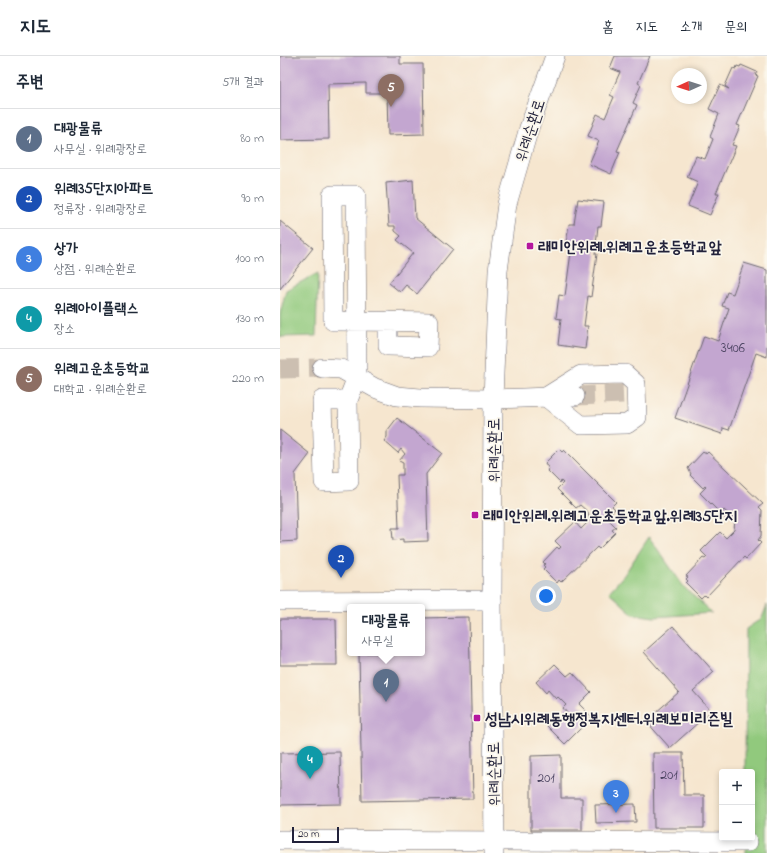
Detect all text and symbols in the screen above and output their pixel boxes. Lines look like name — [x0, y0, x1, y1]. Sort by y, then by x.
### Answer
text: 지도 — [20, 14, 51, 41]
text: 홈 — [602, 17, 613, 38]
text: 지도 — [635, 17, 658, 38]
text: 소개 — [680, 17, 702, 38]
text: 문의 — [724, 17, 747, 38]
north arrow — [671, 68, 707, 104]
text: 주변 — [16, 70, 43, 95]
text: 5개 결과 — [222, 73, 264, 92]
pin: 5 — [378, 74, 404, 107]
street label: 위례순환로 — [510, 96, 552, 165]
text: 대광물류 — [54, 118, 102, 140]
text: 1 — [27, 129, 31, 148]
text: 80 m — [240, 129, 264, 148]
text: 사무실 · 위례광장로 — [54, 140, 147, 159]
text: 위례35단지아파트 — [54, 178, 153, 200]
text: 2 — [26, 189, 32, 208]
text: 90 m — [241, 189, 264, 208]
text: 정류장 · 위례광장로 — [54, 200, 147, 219]
place label: 래미안위례.위례고운초등학교앞 — [538, 236, 722, 260]
text: 상가 — [54, 238, 78, 260]
marker: 래미안위례.위례고운초등학교앞 — [525, 241, 535, 251]
text: 3 — [26, 249, 32, 268]
text: 100 m — [235, 249, 264, 268]
text: 상점 · 위례순환로 — [54, 260, 137, 279]
text: 위례아이플랙스 — [54, 298, 139, 320]
text: 4 — [26, 309, 32, 328]
text: 130 m — [236, 309, 264, 328]
text: 장소 — [54, 320, 75, 339]
house number: 3406 — [721, 338, 745, 359]
text: 위례고운초등학교 — [54, 358, 151, 380]
text: 5 — [25, 369, 33, 388]
text: 220 m — [232, 369, 264, 388]
text: 대학교 · 위례순환로 — [54, 380, 147, 399]
street label: 위례순환로 — [483, 418, 507, 482]
place label: 래미안위레.위례고운초등학교앞.위례35단지 — [483, 505, 737, 529]
marker: 래미안위레.위례고운초등학교앞.위례35단지 — [470, 510, 480, 520]
pin: 2 — [328, 545, 354, 578]
your location — [536, 586, 556, 606]
popup — [347, 604, 425, 656]
text: 대광물류 — [362, 610, 410, 632]
text: 사무실 — [362, 632, 393, 651]
pin: 1 — [373, 669, 399, 702]
place label: 성남시위례동행정복지센터.위례보미리즌빌 — [485, 708, 733, 732]
marker: 성남시위례동행정복지센터.위례보미리즌빌 — [472, 713, 482, 723]
street label: 위례순환로 — [482, 742, 508, 806]
pin: 4 — [297, 746, 323, 779]
house number: 201 — [660, 765, 678, 786]
house number: 201 — [537, 768, 555, 789]
map controls — [719, 769, 755, 841]
button: + — [719, 769, 755, 805]
pin: 3 — [603, 780, 629, 813]
button: − — [719, 805, 755, 841]
scale bar — [292, 825, 339, 844]
text: 20 m — [298, 826, 320, 842]

